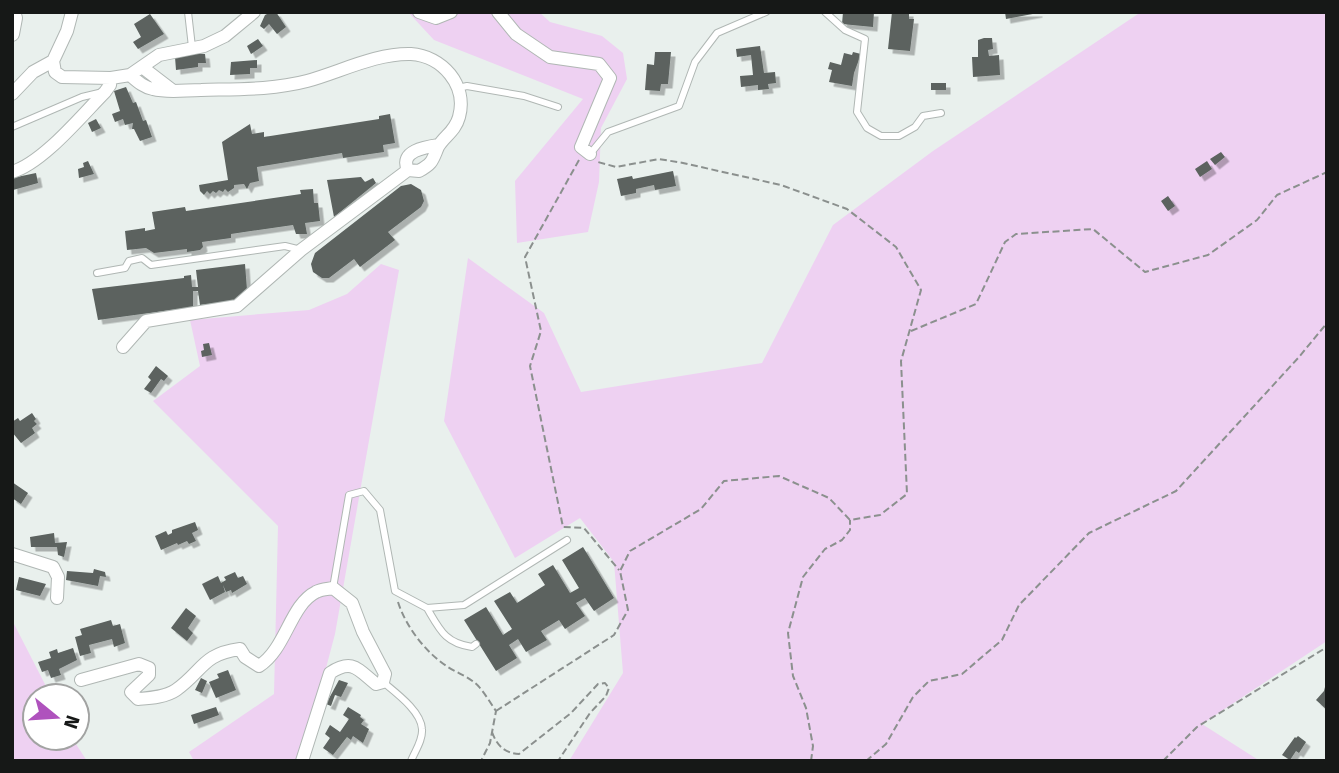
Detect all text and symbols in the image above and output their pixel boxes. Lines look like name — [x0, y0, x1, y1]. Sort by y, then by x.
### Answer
north arrow — [21, 682, 91, 752]
text: N — [59, 713, 85, 732]

